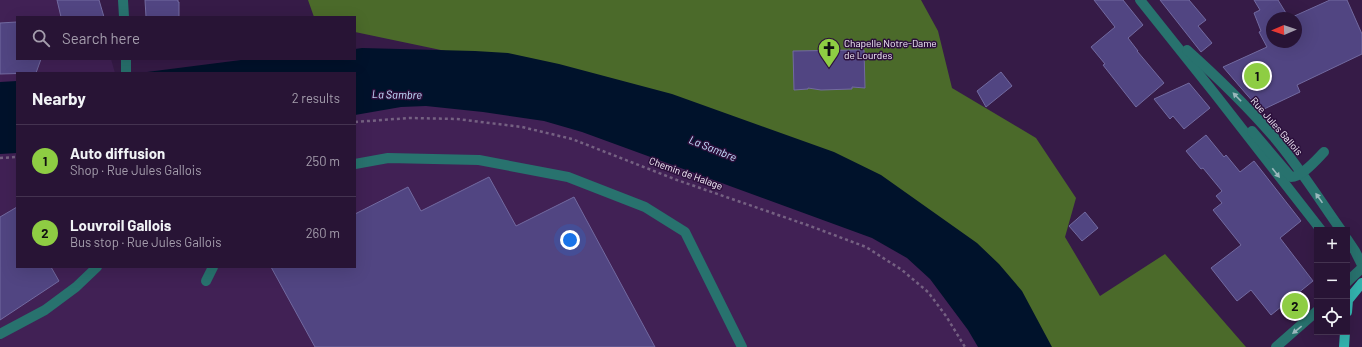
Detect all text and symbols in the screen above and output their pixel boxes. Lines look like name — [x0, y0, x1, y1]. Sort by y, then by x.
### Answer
north arrow — [1266, 12, 1302, 48]
search box — [16, 16, 356, 60]
icon: search — [30, 27, 52, 49]
text: Search here — [62, 29, 140, 47]
church icon: Chapelle Notre-Dame de Lourdes — [816, 36, 842, 69]
place label: Chapelle Notre-Dame de Lourdes — [844, 37, 937, 61]
pin: 1 — [1244, 61, 1270, 91]
water label: La Sambre — [372, 87, 423, 101]
text: Nearby — [32, 88, 86, 108]
text: 2 results — [292, 90, 340, 106]
one-way arrow — [1233, 93, 1242, 102]
street label: Rue Jules Gallois — [1249, 95, 1306, 158]
water label: La Sambre — [687, 133, 739, 164]
text: Auto diffusion — [70, 144, 165, 162]
text: 1 — [43, 153, 47, 169]
text: 250 m — [306, 153, 340, 169]
street label: Chemin de Halage — [648, 154, 724, 192]
text: Shop · Rue Jules Gallois — [70, 162, 201, 178]
one-way arrow — [1272, 167, 1280, 178]
one-way arrow — [1315, 193, 1323, 203]
text: Louvroil Gallois — [70, 216, 171, 234]
text: 2 — [41, 225, 49, 241]
text: 260 m — [306, 225, 340, 241]
map controls — [1314, 227, 1350, 335]
button: + — [1314, 227, 1350, 263]
your location — [560, 230, 580, 250]
text: Bus stop · Rue Jules Gallois — [70, 234, 222, 250]
button: − — [1314, 263, 1350, 299]
pin: 2 — [1282, 291, 1308, 321]
button: locate — [1314, 299, 1350, 335]
one-way arrow — [1291, 325, 1302, 334]

